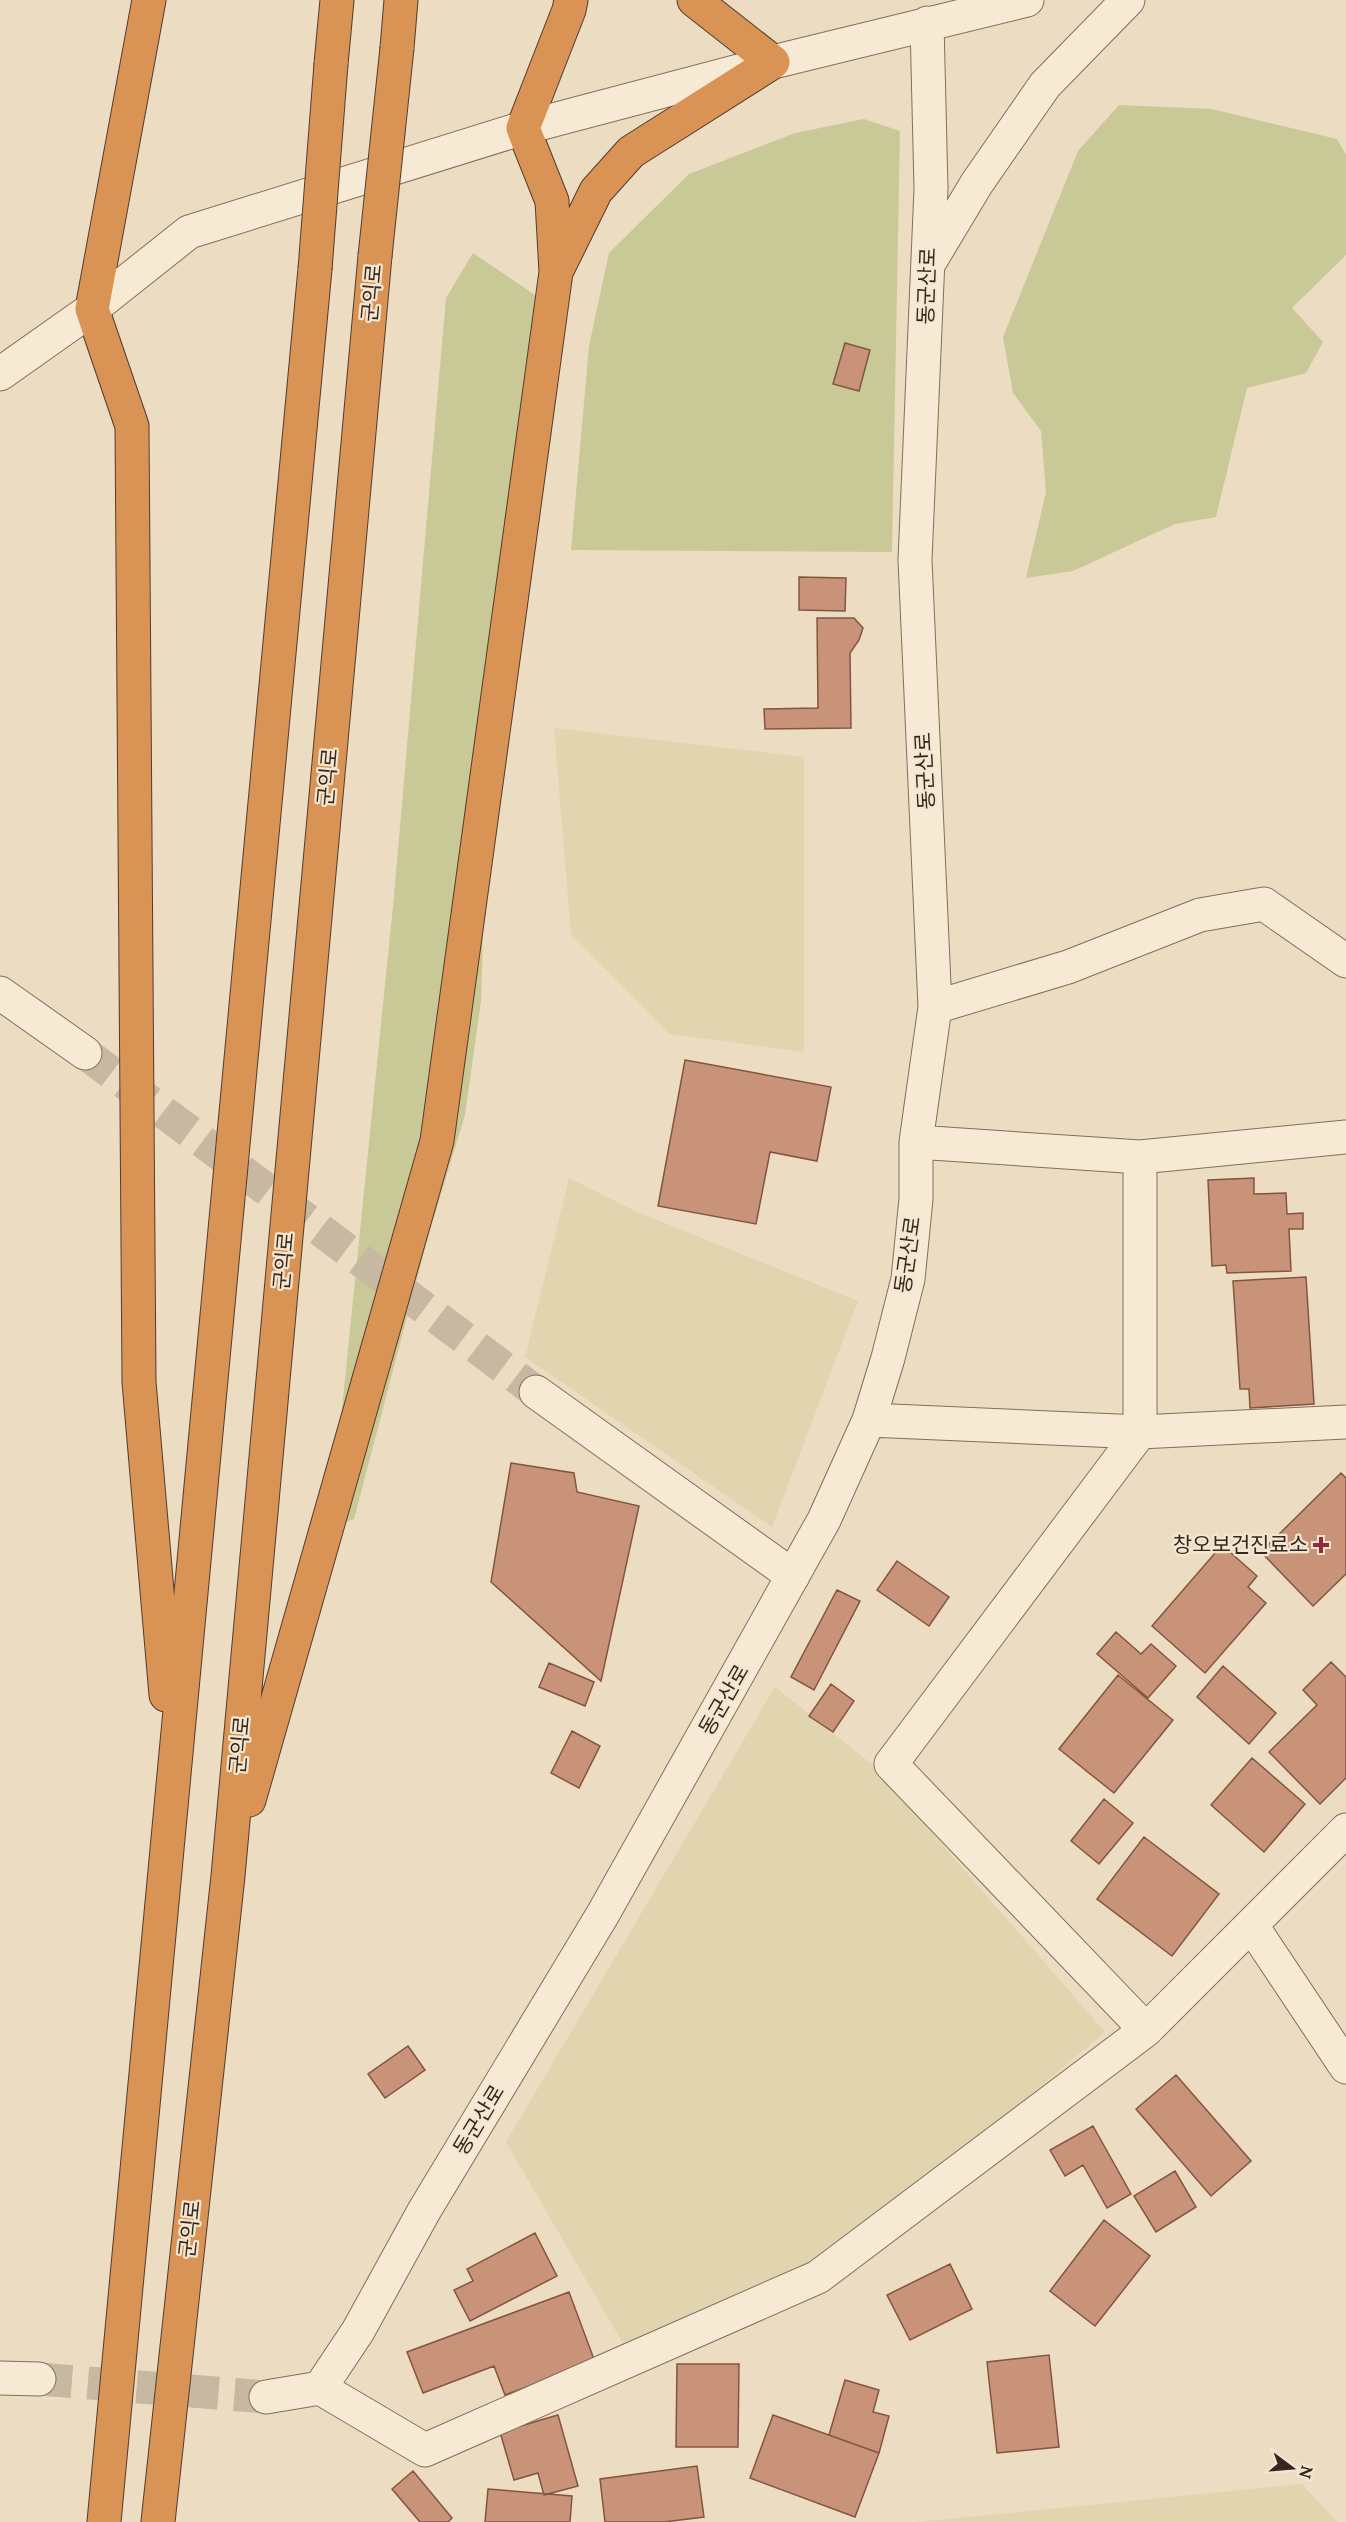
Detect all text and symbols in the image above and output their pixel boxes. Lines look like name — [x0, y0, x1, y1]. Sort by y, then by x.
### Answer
street label: 동군산로 — [912, 247, 941, 325]
street label: 군익로 — [356, 263, 387, 323]
street label: 동군산로 — [909, 732, 940, 810]
street label: 군익로 — [312, 747, 343, 807]
street label: 동군산로 — [889, 1215, 926, 1295]
street label: 군익로 — [268, 1231, 299, 1291]
place label: 창오보건진료소 — [1173, 1531, 1308, 1558]
marker: 창오보건진료소 — [1312, 1536, 1330, 1554]
street label: 동군산로 — [693, 1660, 755, 1740]
street label: 군익로 — [224, 1715, 255, 1775]
street label: 동군산로 — [447, 2080, 510, 2160]
street label: 군익로 — [173, 2199, 206, 2259]
north arrow — [1262, 2438, 1322, 2498]
text: N — [1295, 2463, 1318, 2481]

